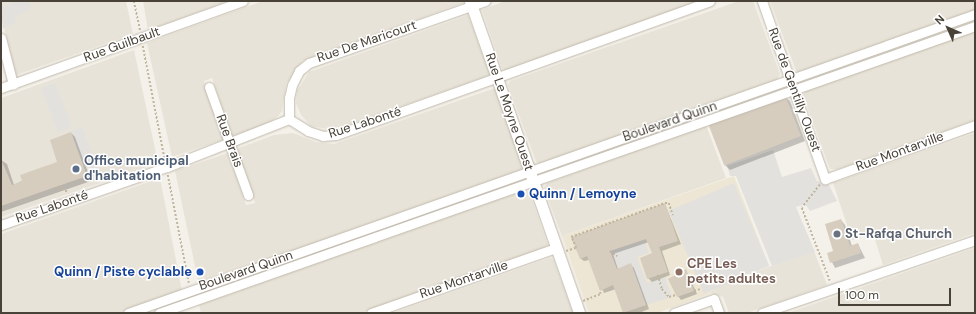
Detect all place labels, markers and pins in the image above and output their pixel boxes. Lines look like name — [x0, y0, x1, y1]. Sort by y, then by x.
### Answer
place label: Office municipal d'habitation — [84, 154, 189, 185]
marker: Office municipal d'habitation — [71, 164, 81, 174]
place label: Quinn / Lemoyne — [529, 186, 637, 202]
marker: Quinn / Lemoyne — [516, 189, 526, 199]
place label: St-Rafqa Church — [845, 226, 952, 242]
marker: St-Rafqa Church — [832, 229, 842, 239]
place label: CPE Les petits adultes — [687, 257, 776, 288]
place label: Quinn / Piste cyclable — [54, 264, 192, 280]
marker: Quinn / Piste cyclable — [195, 267, 205, 277]
marker: CPE Les petits adultes — [674, 267, 684, 277]

